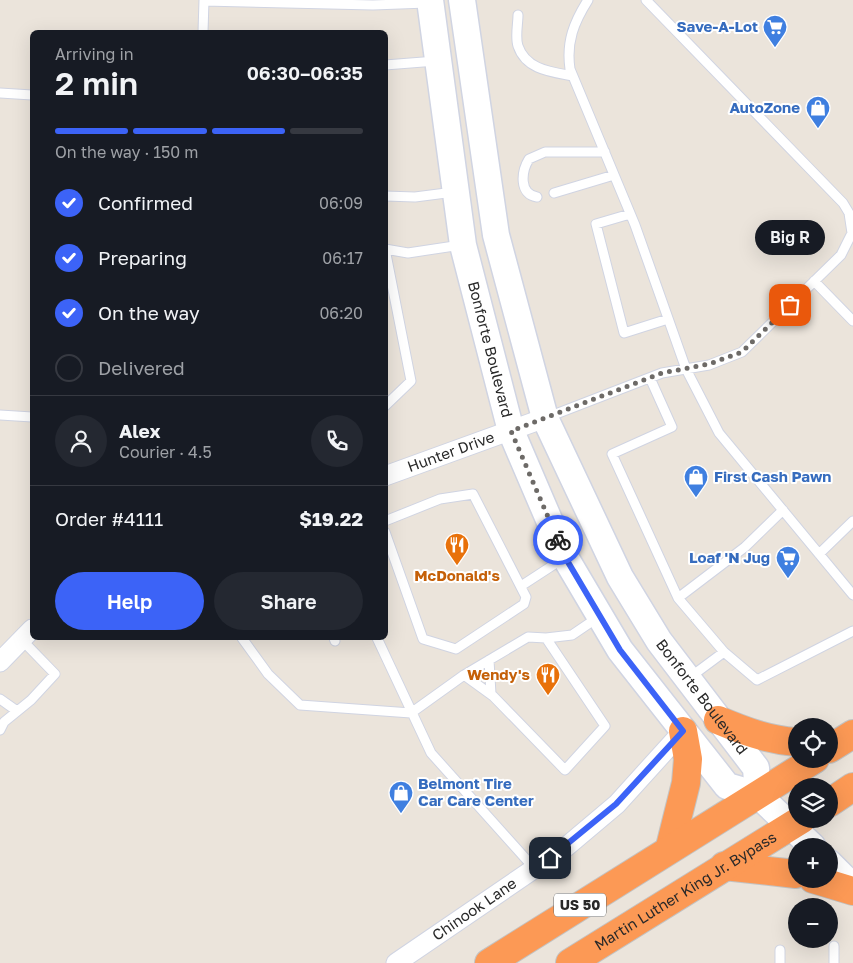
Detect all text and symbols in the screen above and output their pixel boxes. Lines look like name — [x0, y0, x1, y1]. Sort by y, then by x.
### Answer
supermarket icon: Save-A-Lot — [762, 14, 788, 48]
place label: Save-A-Lot — [676, 17, 758, 35]
text: Arriving in — [55, 44, 134, 64]
text: 06:30–06:35 — [247, 61, 363, 84]
text: 2 min — [55, 64, 138, 102]
shop icon: AutoZone — [805, 95, 831, 129]
place label: AutoZone — [729, 98, 800, 116]
text: On the way · 150 m — [55, 142, 198, 162]
icon: check — [55, 189, 83, 217]
text: Confirmed — [98, 191, 193, 214]
text: 06:09 — [319, 193, 363, 213]
callout: Big R — [755, 220, 825, 255]
text: Big R — [770, 227, 810, 247]
icon: check — [55, 244, 83, 272]
text: Preparing — [98, 246, 187, 269]
text: 06:17 — [322, 248, 363, 268]
street label: Bonforte Boulevard — [465, 279, 517, 419]
pin — [769, 284, 811, 326]
icon: bag — [776, 291, 804, 319]
icon: check — [55, 299, 83, 327]
text: On the way — [98, 301, 200, 324]
text: 06:20 — [319, 303, 363, 323]
text: Delivered — [98, 356, 185, 379]
button: person — [55, 415, 107, 467]
button: phone — [311, 415, 363, 467]
text: Alex — [119, 419, 160, 442]
street label: Hunter Drive — [405, 427, 497, 475]
text: Courier · 4.5 — [119, 442, 212, 462]
shop icon: First Cash Pawn — [683, 464, 709, 498]
place label: First Cash Pawn — [714, 467, 831, 485]
text: Order #4111 — [55, 507, 163, 530]
text: $19.22 — [299, 507, 363, 530]
courier — [533, 515, 583, 565]
icon: bike — [544, 526, 572, 554]
restaurant icon: McDonald's — [444, 532, 470, 566]
supermarket icon: Loaf 'N Jug — [775, 545, 801, 579]
place label: Loaf 'N Jug — [689, 548, 770, 566]
place label: McDonald's — [414, 566, 500, 584]
button: Help — [55, 572, 204, 630]
button: Share — [214, 572, 363, 630]
street label: Bonforte Boulevard — [653, 635, 752, 757]
restaurant icon: Wendy's — [535, 662, 561, 696]
place label: Wendy's — [467, 665, 530, 683]
map controls — [788, 718, 838, 948]
button: locate — [788, 718, 838, 768]
place label: Belmont Tire Car Care Center — [418, 774, 534, 809]
button: layers — [788, 778, 838, 828]
shop icon: Belmont Tire Car Care Center — [388, 780, 414, 814]
street label: Martin Luther King Jr. Bypass — [591, 827, 779, 954]
pin — [529, 837, 571, 879]
button: + — [788, 838, 838, 888]
icon: home — [536, 844, 564, 872]
street label: Chinook Lane — [428, 873, 520, 944]
road number: US 50 — [554, 894, 606, 916]
button: − — [788, 898, 838, 948]

